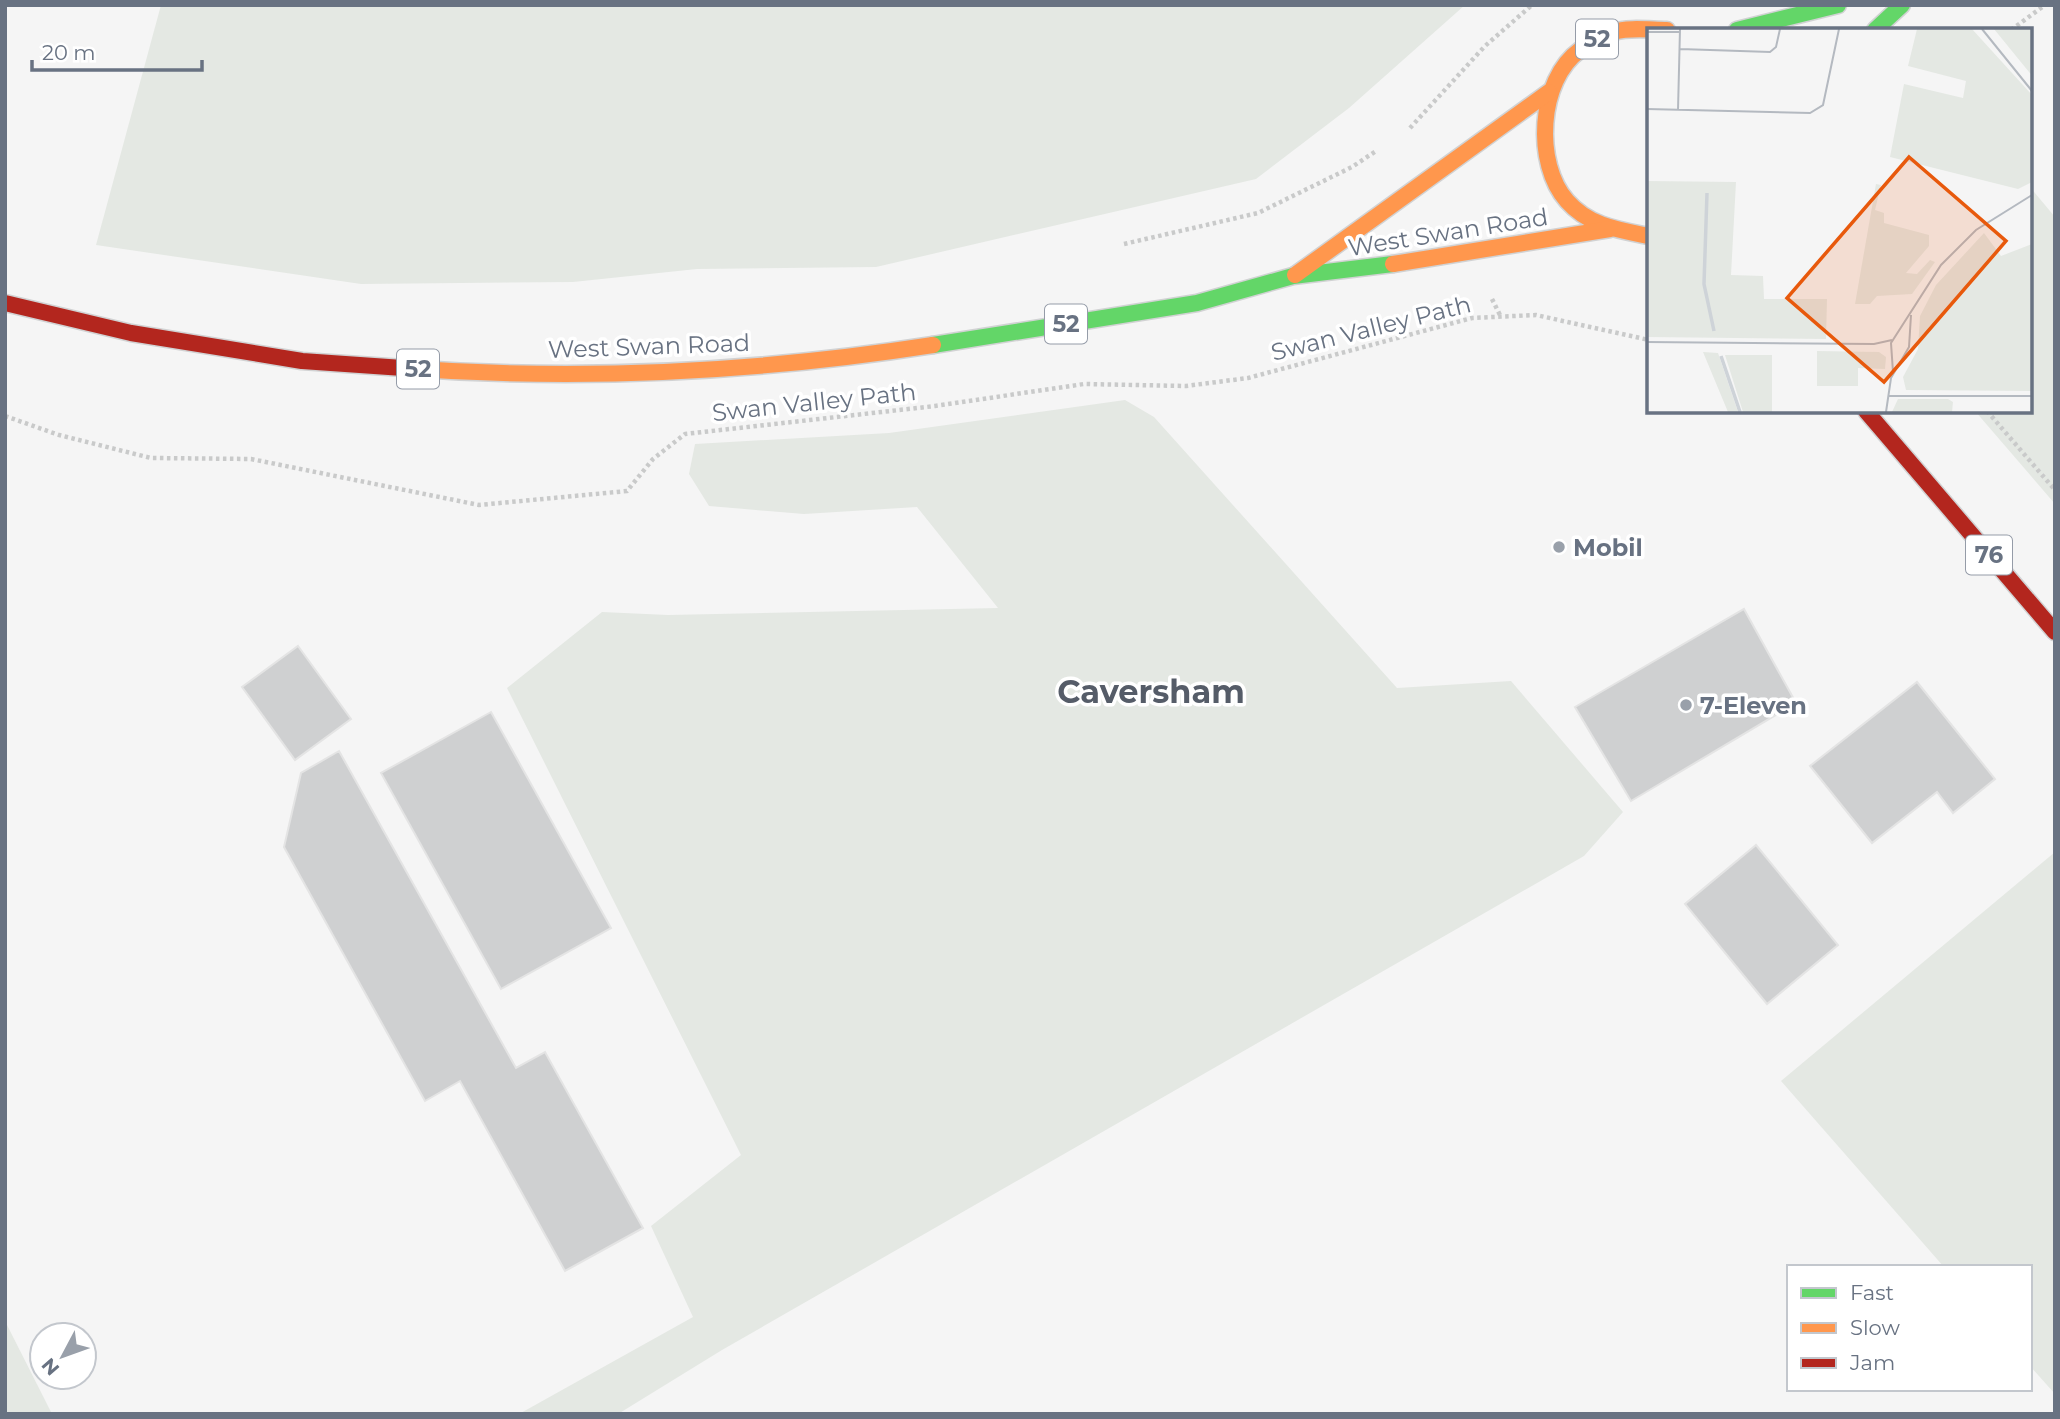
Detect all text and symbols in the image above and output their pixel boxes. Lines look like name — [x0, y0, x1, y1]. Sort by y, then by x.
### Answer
road number: 52 — [1576, 20, 1618, 58]
scale bar — [32, 28, 201, 72]
inset map — [1647, 28, 2032, 413]
text: 20 m — [42, 40, 96, 65]
street label: West Swan Road — [1346, 202, 1550, 262]
street label: Swan Valley Path — [1268, 289, 1474, 367]
road number: 52 — [1045, 304, 1087, 344]
street label: West Swan Road — [547, 328, 751, 364]
road number: 52 — [397, 350, 439, 388]
street label: Swan Valley Path — [711, 377, 917, 427]
place label: Mobil — [1573, 533, 1643, 562]
road number: 76 — [1966, 536, 2012, 575]
marker: Mobil — [1551, 539, 1567, 555]
district label: Caversham — [1057, 672, 1245, 711]
place label: 7-Eleven — [1700, 691, 1807, 720]
marker: 7-Eleven — [1678, 697, 1694, 713]
legend — [1787, 1265, 2032, 1391]
text: Fast — [1850, 1280, 1894, 1305]
text: Slow — [1850, 1315, 1900, 1340]
north arrow — [28, 1321, 98, 1391]
text: Jam — [1849, 1350, 1895, 1375]
text: N — [37, 1353, 64, 1380]

